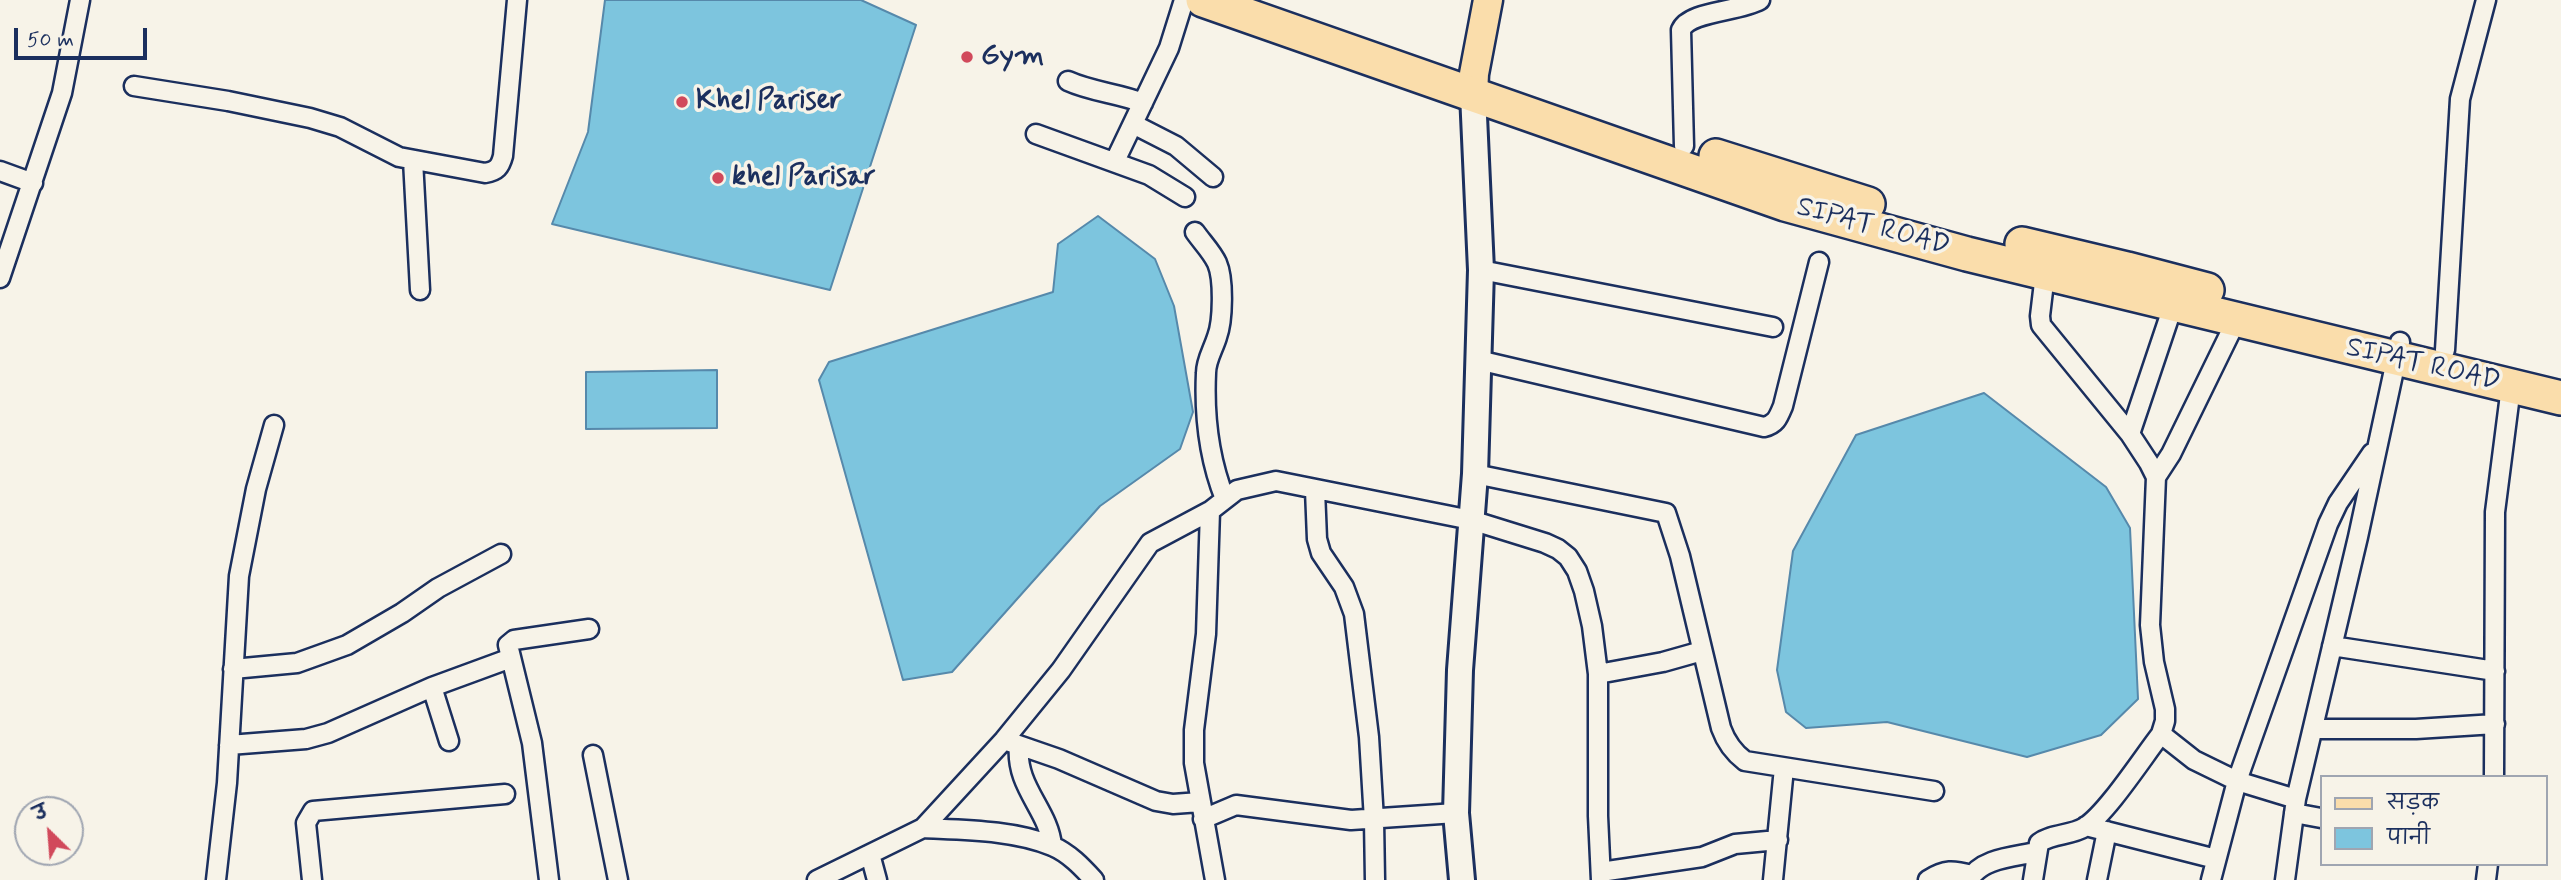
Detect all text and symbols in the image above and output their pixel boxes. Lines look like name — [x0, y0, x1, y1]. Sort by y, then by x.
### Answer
scale bar — [18, 14, 150, 58]
text: 50 m — [27, 26, 74, 54]
place label: Gym — [981, 40, 1044, 74]
marker: Gym — [959, 49, 975, 65]
place label: Khel Pariser — [696, 85, 842, 119]
marker: Khel Pariser — [674, 94, 690, 110]
place label: khel Parisar — [732, 161, 876, 195]
marker: khel Parisar — [710, 170, 726, 186]
street label: SIPAT ROAD — [1793, 191, 1953, 265]
street label: SIPAT ROAD — [2343, 332, 2503, 400]
legend — [2320, 775, 2547, 866]
text: सड़क — [2387, 789, 2439, 817]
north arrow — [14, 796, 84, 866]
text: उ — [30, 799, 52, 827]
text: पानी — [2387, 824, 2430, 852]

